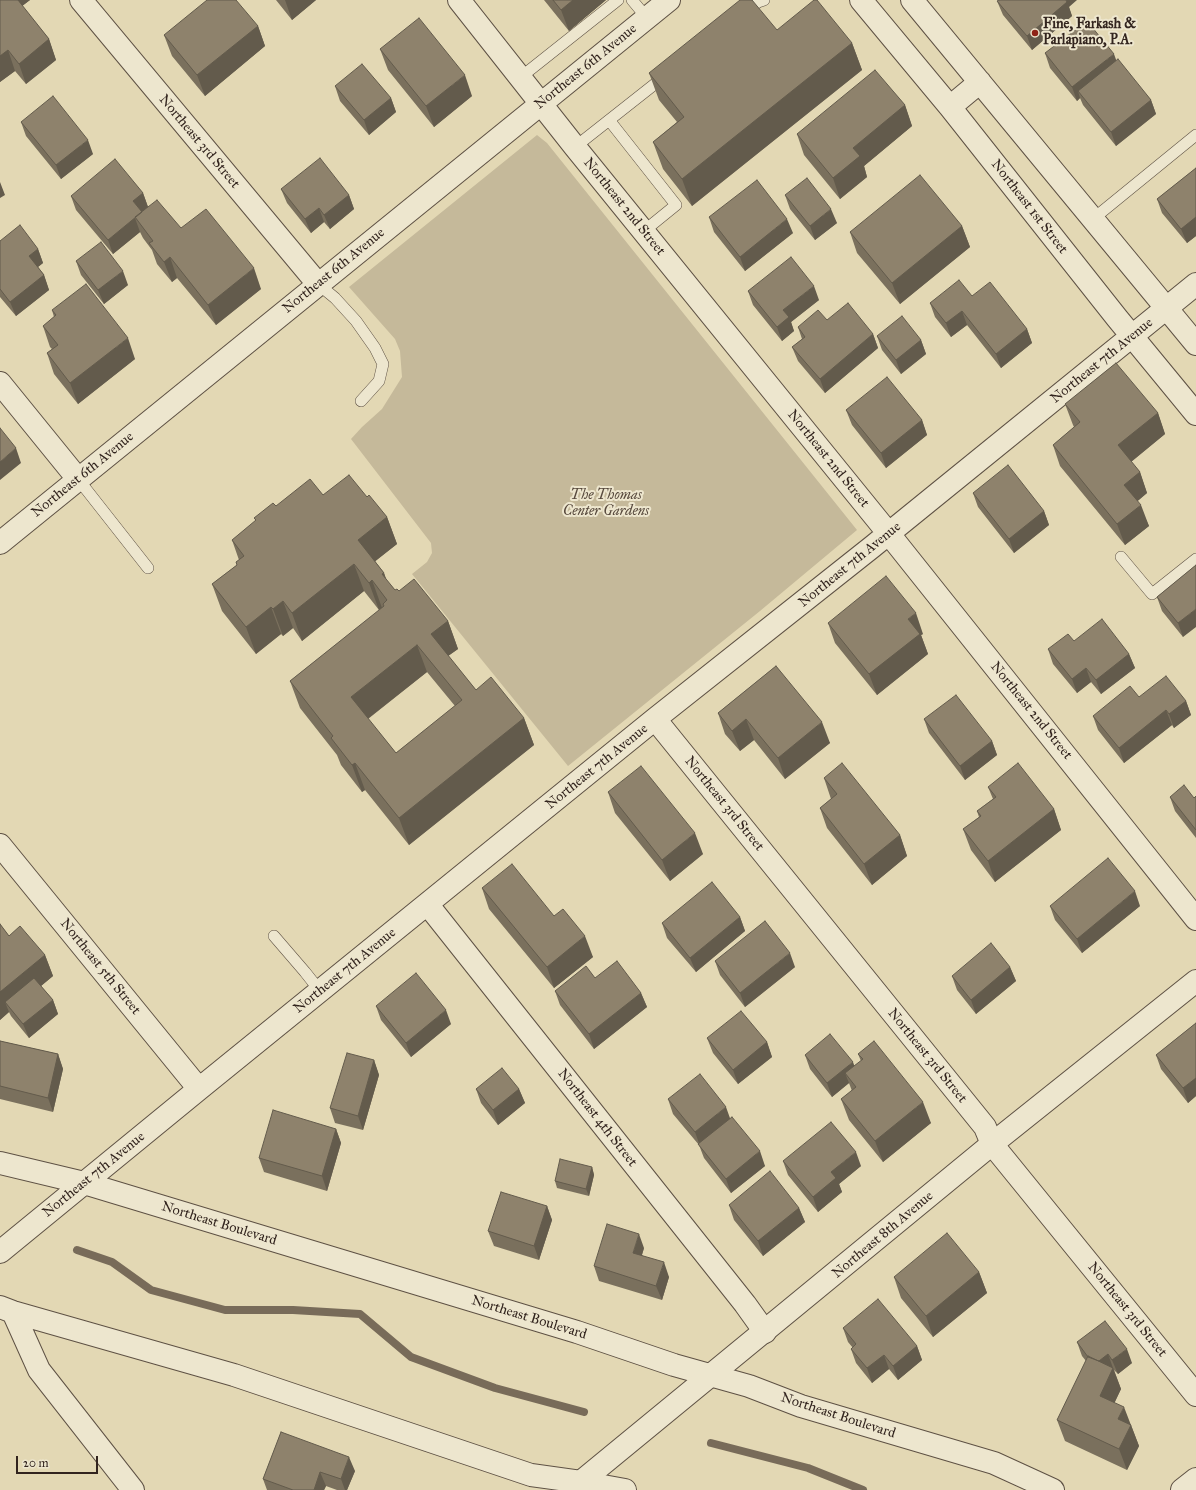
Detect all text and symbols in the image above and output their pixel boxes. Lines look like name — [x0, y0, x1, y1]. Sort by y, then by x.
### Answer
place label: Fine, Farkash & Parlapiano, P.A. — [1043, 17, 1136, 50]
street label: Northeast 6th Avenue — [532, 21, 640, 113]
marker: Fine, Farkash & Parlapiano, P.A. — [1030, 28, 1040, 38]
street label: Northeast 3rd Street — [155, 92, 243, 192]
street label: Northeast 2nd Street — [579, 155, 669, 259]
street label: Northeast 1st Street — [987, 157, 1071, 257]
street label: Northeast 6th Avenue — [280, 225, 388, 317]
street label: Northeast 7th Avenue — [1047, 315, 1157, 407]
street label: Northeast 2nd Street — [783, 407, 873, 511]
street label: Northeast 6th Avenue — [29, 429, 137, 521]
park label: The Thomas Center Gardens — [563, 488, 649, 520]
street label: Northeast 7th Avenue — [795, 519, 905, 611]
street label: Northeast 2nd Street — [986, 659, 1076, 763]
street label: Northeast 7th Avenue — [542, 721, 652, 813]
street label: Northeast 3rd Street — [681, 753, 767, 855]
street label: Northeast 5th Street — [56, 916, 144, 1018]
street label: Northeast 7th Avenue — [290, 925, 400, 1017]
street label: Northeast 3rd Street — [884, 1005, 970, 1107]
street label: Northeast 4th Street — [553, 1066, 641, 1170]
street label: Northeast 7th Avenue — [39, 1129, 149, 1221]
street label: Northeast 8th Avenue — [829, 1188, 937, 1282]
street label: Northeast Boulevard — [159, 1198, 279, 1250]
street label: Northeast 3rd Street — [1084, 1259, 1170, 1361]
street label: Northeast Boulevard — [469, 1292, 589, 1344]
street label: Northeast Boulevard — [778, 1390, 898, 1442]
scale bar — [18, 1448, 100, 1474]
text: 20 m — [23, 1456, 49, 1470]

